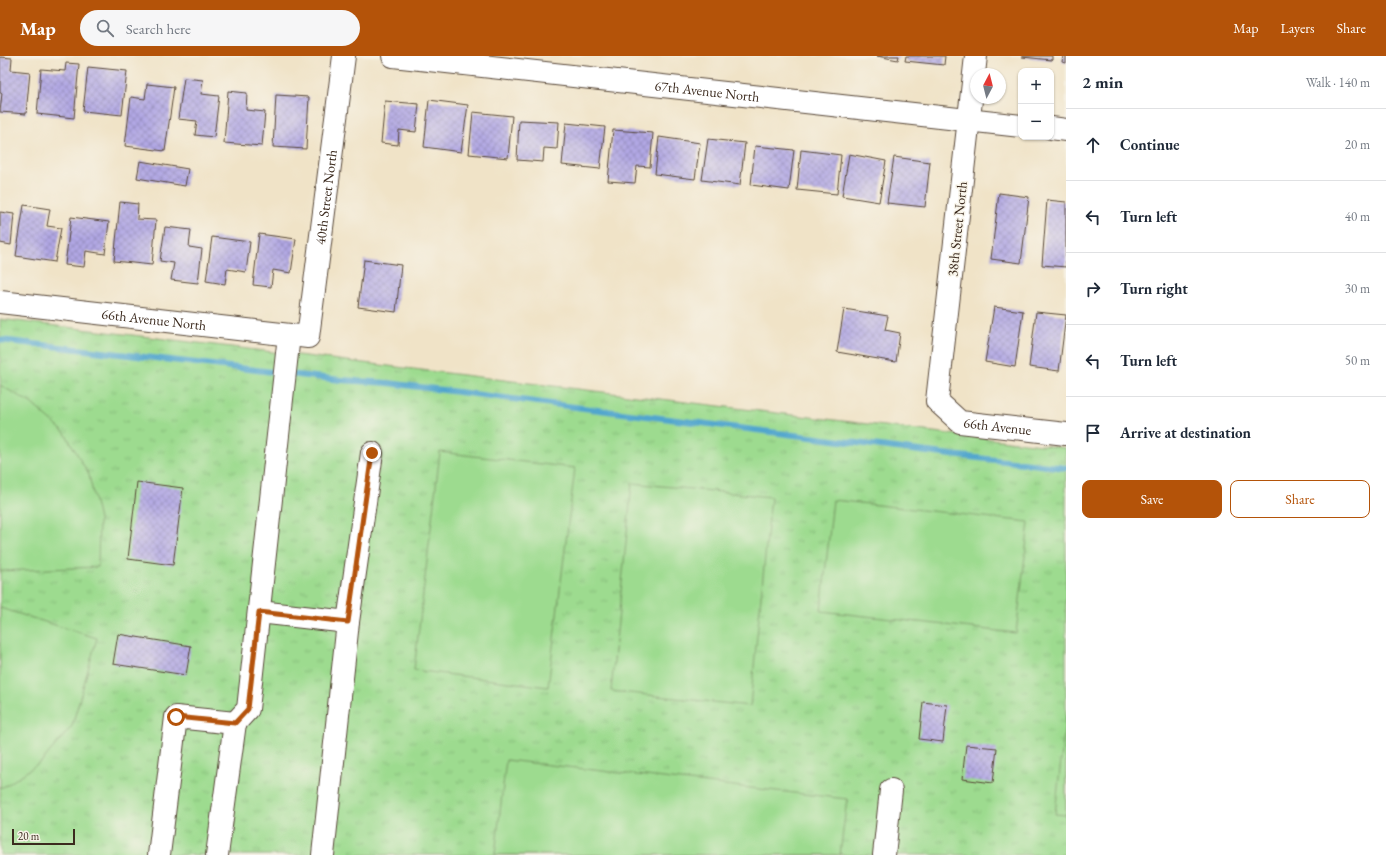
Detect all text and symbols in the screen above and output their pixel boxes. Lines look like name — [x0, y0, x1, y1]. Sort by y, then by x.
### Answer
search box — [80, 10, 360, 46]
text: Map — [20, 16, 56, 41]
icon: search — [94, 17, 116, 39]
text: Search here — [126, 19, 191, 38]
text: Map — [1233, 19, 1258, 37]
text: Layers — [1280, 19, 1315, 37]
text: Share — [1337, 19, 1366, 37]
north arrow — [970, 68, 1006, 104]
map controls — [1018, 68, 1054, 140]
button: + — [1018, 68, 1054, 104]
text: 2 min — [1082, 71, 1123, 93]
text: Walk · 140 m — [1306, 74, 1370, 91]
street label: 67th Avenue North — [654, 76, 760, 106]
button: − — [1018, 104, 1054, 140]
icon: ahead — [1082, 134, 1104, 156]
text: Continue — [1120, 135, 1180, 154]
text: 20 m — [1345, 136, 1370, 153]
street label: 40th Street North — [311, 148, 341, 246]
street label: 38th Street North — [943, 180, 971, 278]
icon: left — [1082, 206, 1104, 228]
text: Turn left — [1120, 207, 1177, 226]
text: 40 m — [1345, 208, 1370, 225]
icon: right — [1082, 278, 1104, 300]
text: Turn right — [1120, 279, 1188, 298]
text: 30 m — [1345, 280, 1370, 297]
street label: 66th Avenue North — [101, 305, 207, 334]
icon: left — [1082, 350, 1104, 372]
text: Turn left — [1120, 351, 1177, 370]
text: 50 m — [1345, 352, 1370, 369]
street label: 66th Avenue — [963, 413, 1033, 439]
icon: arrive — [1082, 422, 1104, 444]
text: Arrive at destination — [1120, 423, 1251, 442]
route end — [363, 444, 381, 462]
button: Save — [1082, 480, 1222, 518]
button: Share — [1230, 480, 1370, 518]
route start — [167, 708, 185, 726]
scale bar — [12, 827, 75, 846]
text: 20 m — [18, 829, 39, 843]

